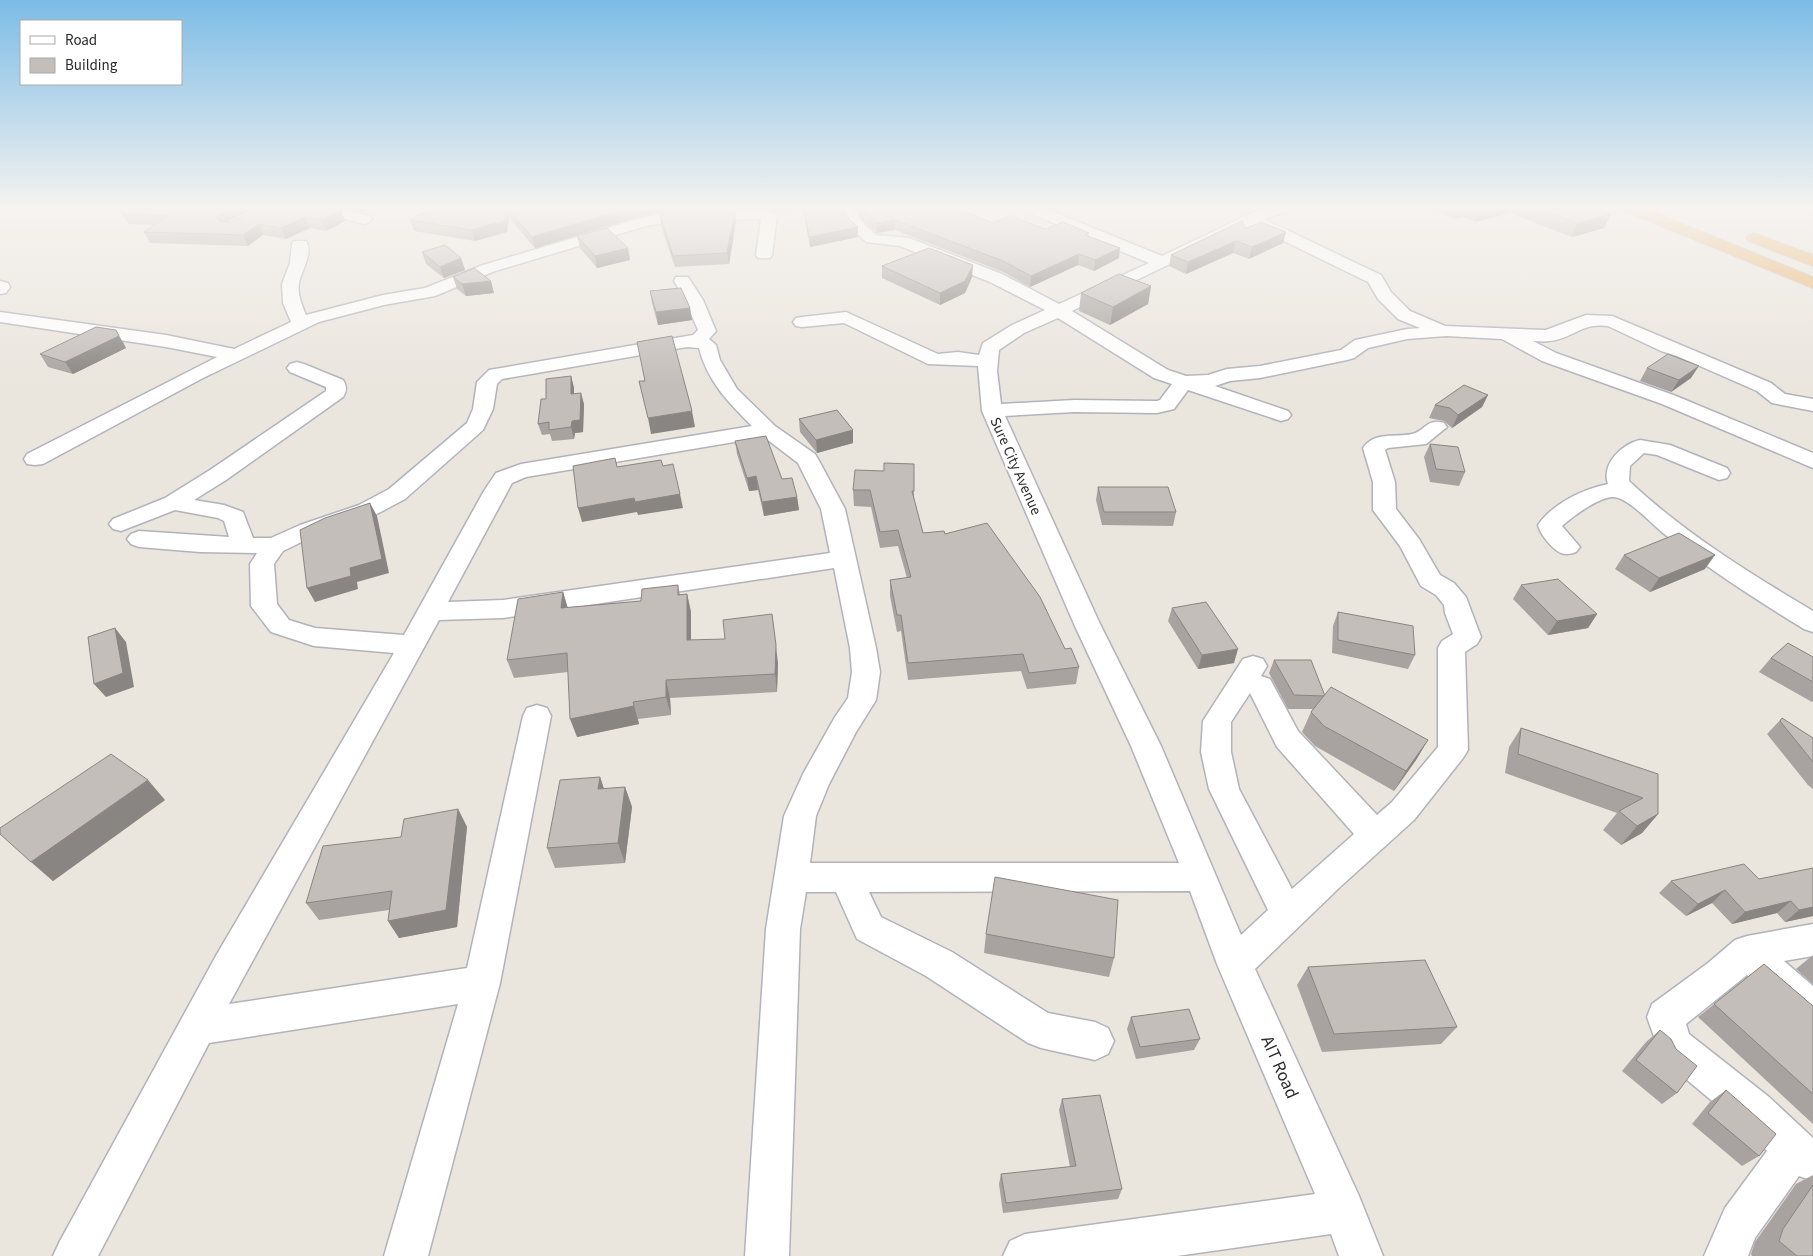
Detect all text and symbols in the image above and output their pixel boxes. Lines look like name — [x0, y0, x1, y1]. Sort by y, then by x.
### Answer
legend — [20, 20, 182, 85]
text: Road — [65, 30, 97, 51]
text: Building — [65, 55, 118, 76]
street label: Sure City Avenue — [985, 414, 1047, 519]
street label: AIT Road — [1255, 1032, 1304, 1103]

